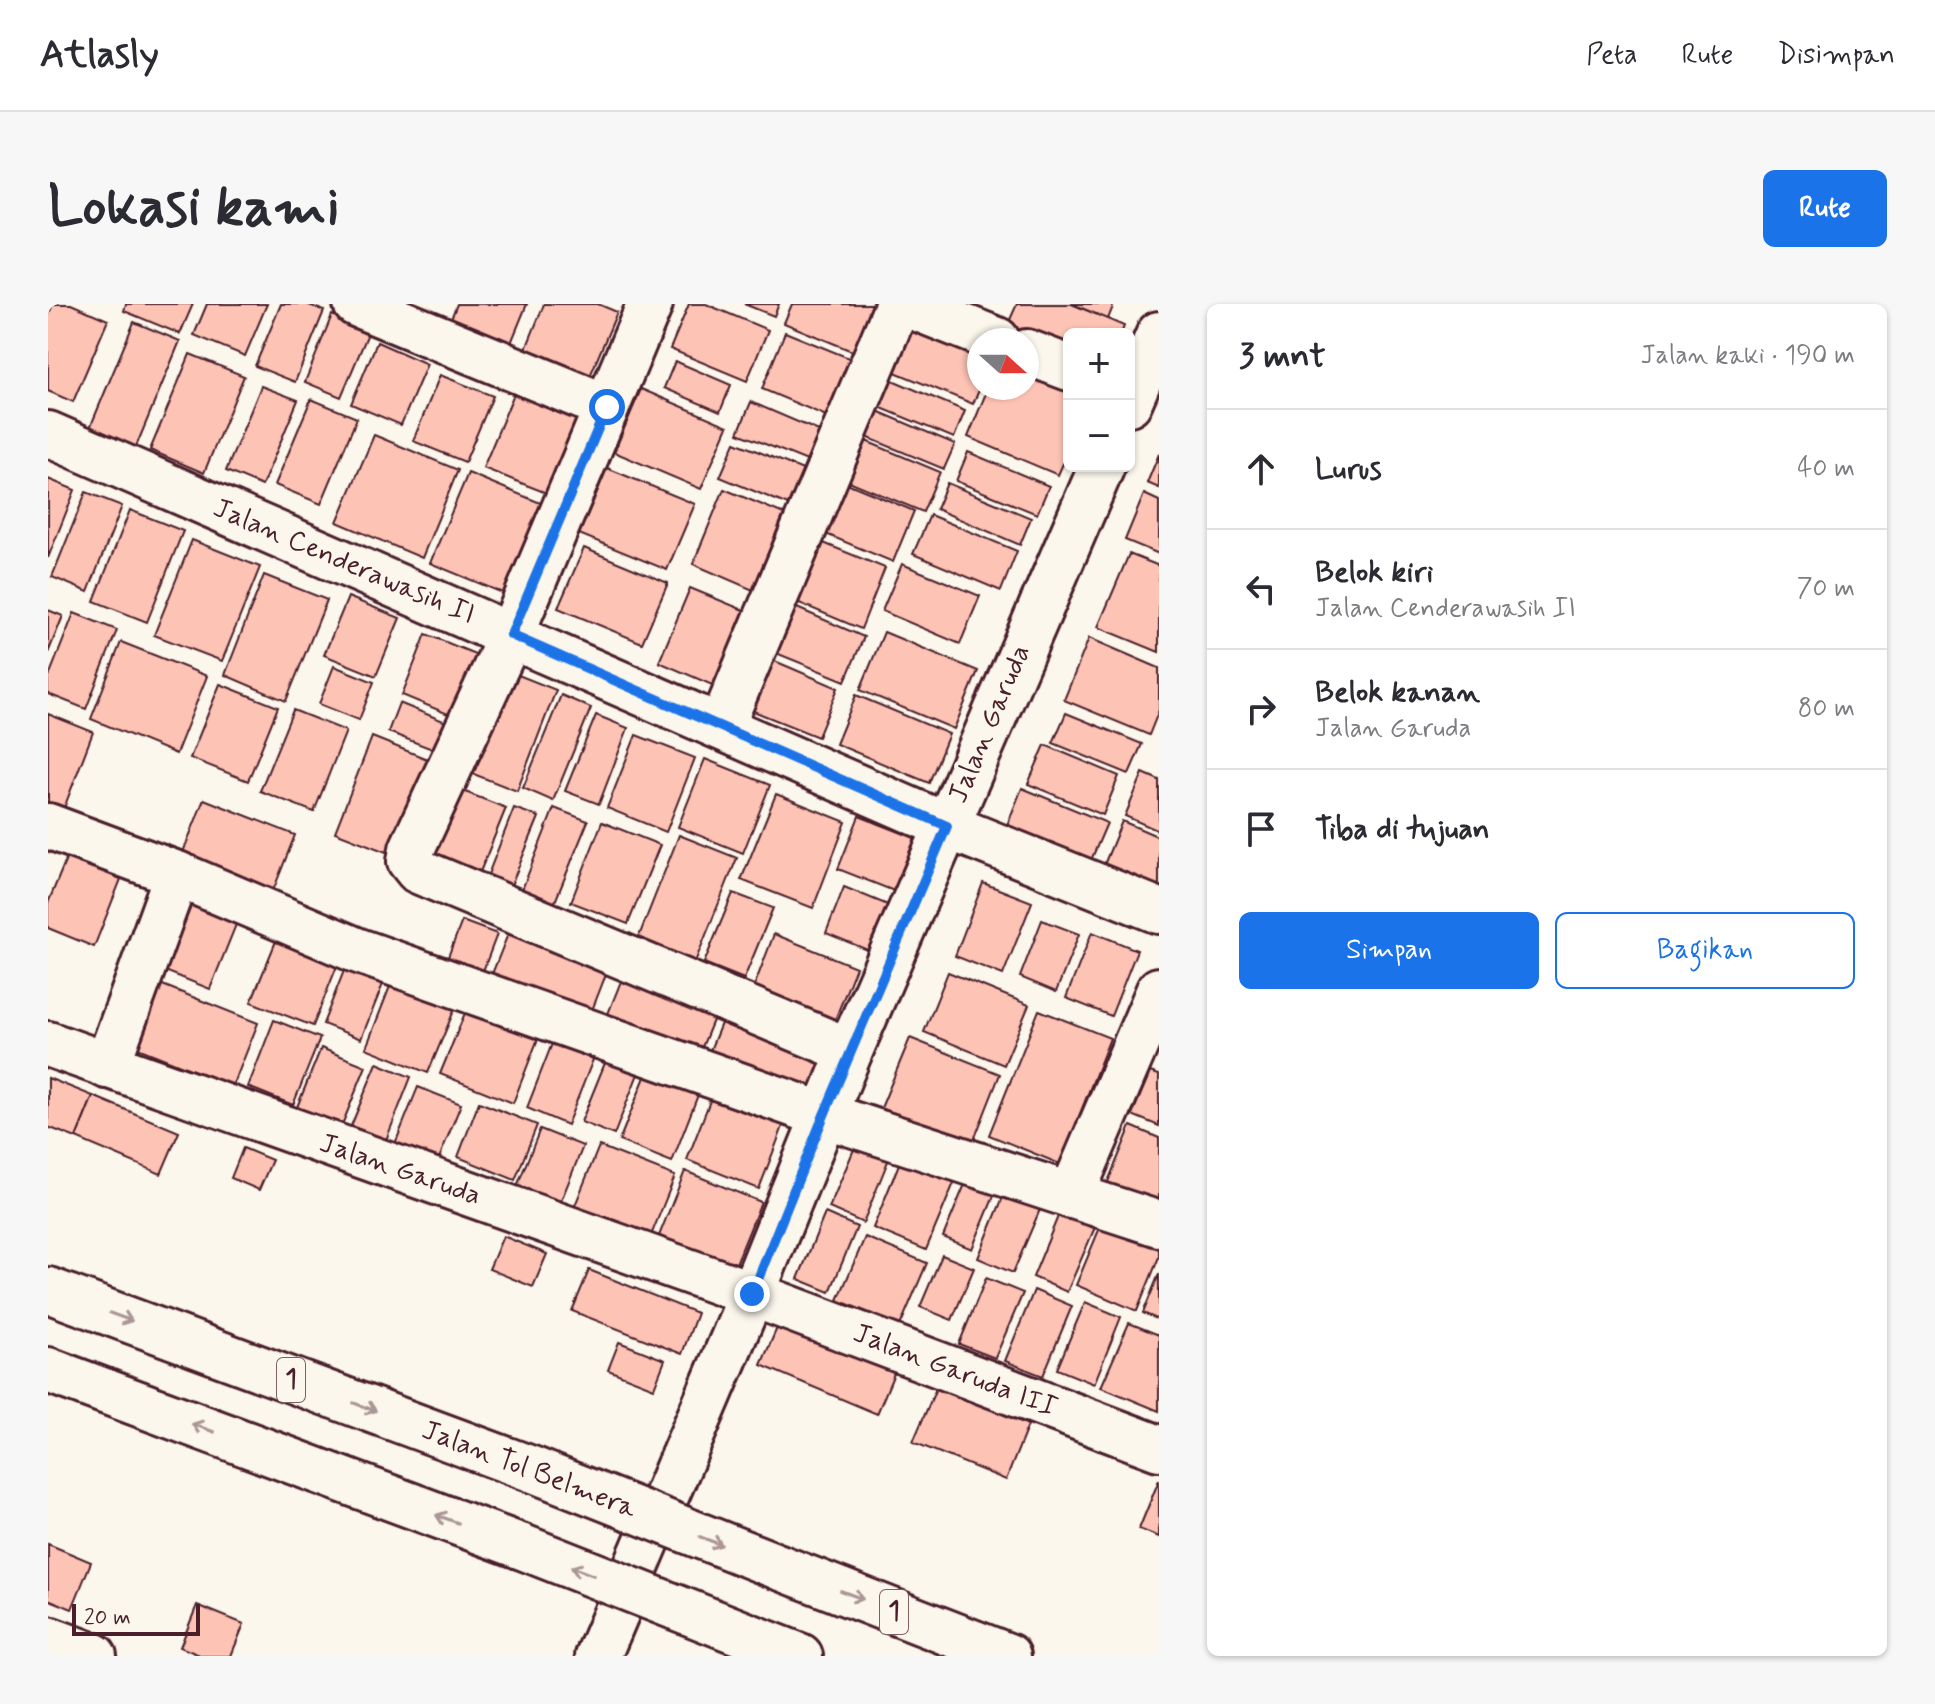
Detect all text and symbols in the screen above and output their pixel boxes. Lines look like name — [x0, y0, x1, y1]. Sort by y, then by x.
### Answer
text: Atlasly — [40, 31, 159, 80]
text: Peta — [1586, 37, 1637, 74]
text: Rute — [1681, 37, 1733, 74]
text: Disimpan — [1777, 37, 1895, 74]
button: Rute — [1763, 170, 1887, 247]
text: Lokasi kami — [48, 172, 340, 245]
north arrow — [967, 328, 1039, 400]
map controls — [1063, 328, 1135, 472]
button: + — [1063, 328, 1135, 400]
text: 3 mnt — [1239, 334, 1325, 379]
text: Jalan kaki · 190 m — [1640, 339, 1855, 373]
route start — [589, 389, 625, 425]
button: − — [1063, 400, 1135, 472]
icon: ahead — [1239, 447, 1283, 491]
text: Lurus — [1315, 450, 1382, 489]
text: 40 m — [1797, 452, 1855, 486]
street label: Jalan Cenderawasih II — [207, 490, 481, 634]
text: Belok kiri — [1315, 553, 1433, 592]
icon: left — [1239, 567, 1283, 611]
text: 70 m — [1797, 572, 1855, 606]
text: Jalan Cenderawasih II — [1315, 592, 1576, 626]
street label: Jalan Garuda — [940, 639, 1040, 809]
text: Belok kanan — [1315, 673, 1480, 712]
icon: right — [1239, 687, 1283, 731]
text: 80 m — [1798, 692, 1855, 726]
text: Jalan Garuda — [1315, 712, 1471, 746]
icon: arrive — [1239, 807, 1283, 851]
text: Tiba di tujuan — [1315, 810, 1490, 849]
button: Simpan — [1239, 912, 1539, 989]
button: Bagikan — [1555, 912, 1855, 989]
street label: Jalan Garuda — [314, 1125, 486, 1215]
route end — [734, 1276, 770, 1312]
one-way arrow — [108, 1311, 133, 1325]
street label: Jalan Garuda III — [848, 1315, 1062, 1427]
road number: 1 — [277, 1358, 305, 1402]
one-way arrow — [352, 1401, 377, 1415]
street label: Jalan Tol Belmera — [417, 1412, 642, 1528]
one-way arrow — [191, 1420, 216, 1434]
one-way arrow — [435, 1511, 459, 1525]
one-way arrow — [698, 1534, 723, 1549]
one-way arrow — [570, 1563, 595, 1577]
one-way arrow — [839, 1589, 864, 1603]
road number: 1 — [880, 1590, 908, 1634]
scale bar — [72, 1600, 200, 1636]
text: 20 m — [84, 1604, 131, 1632]

